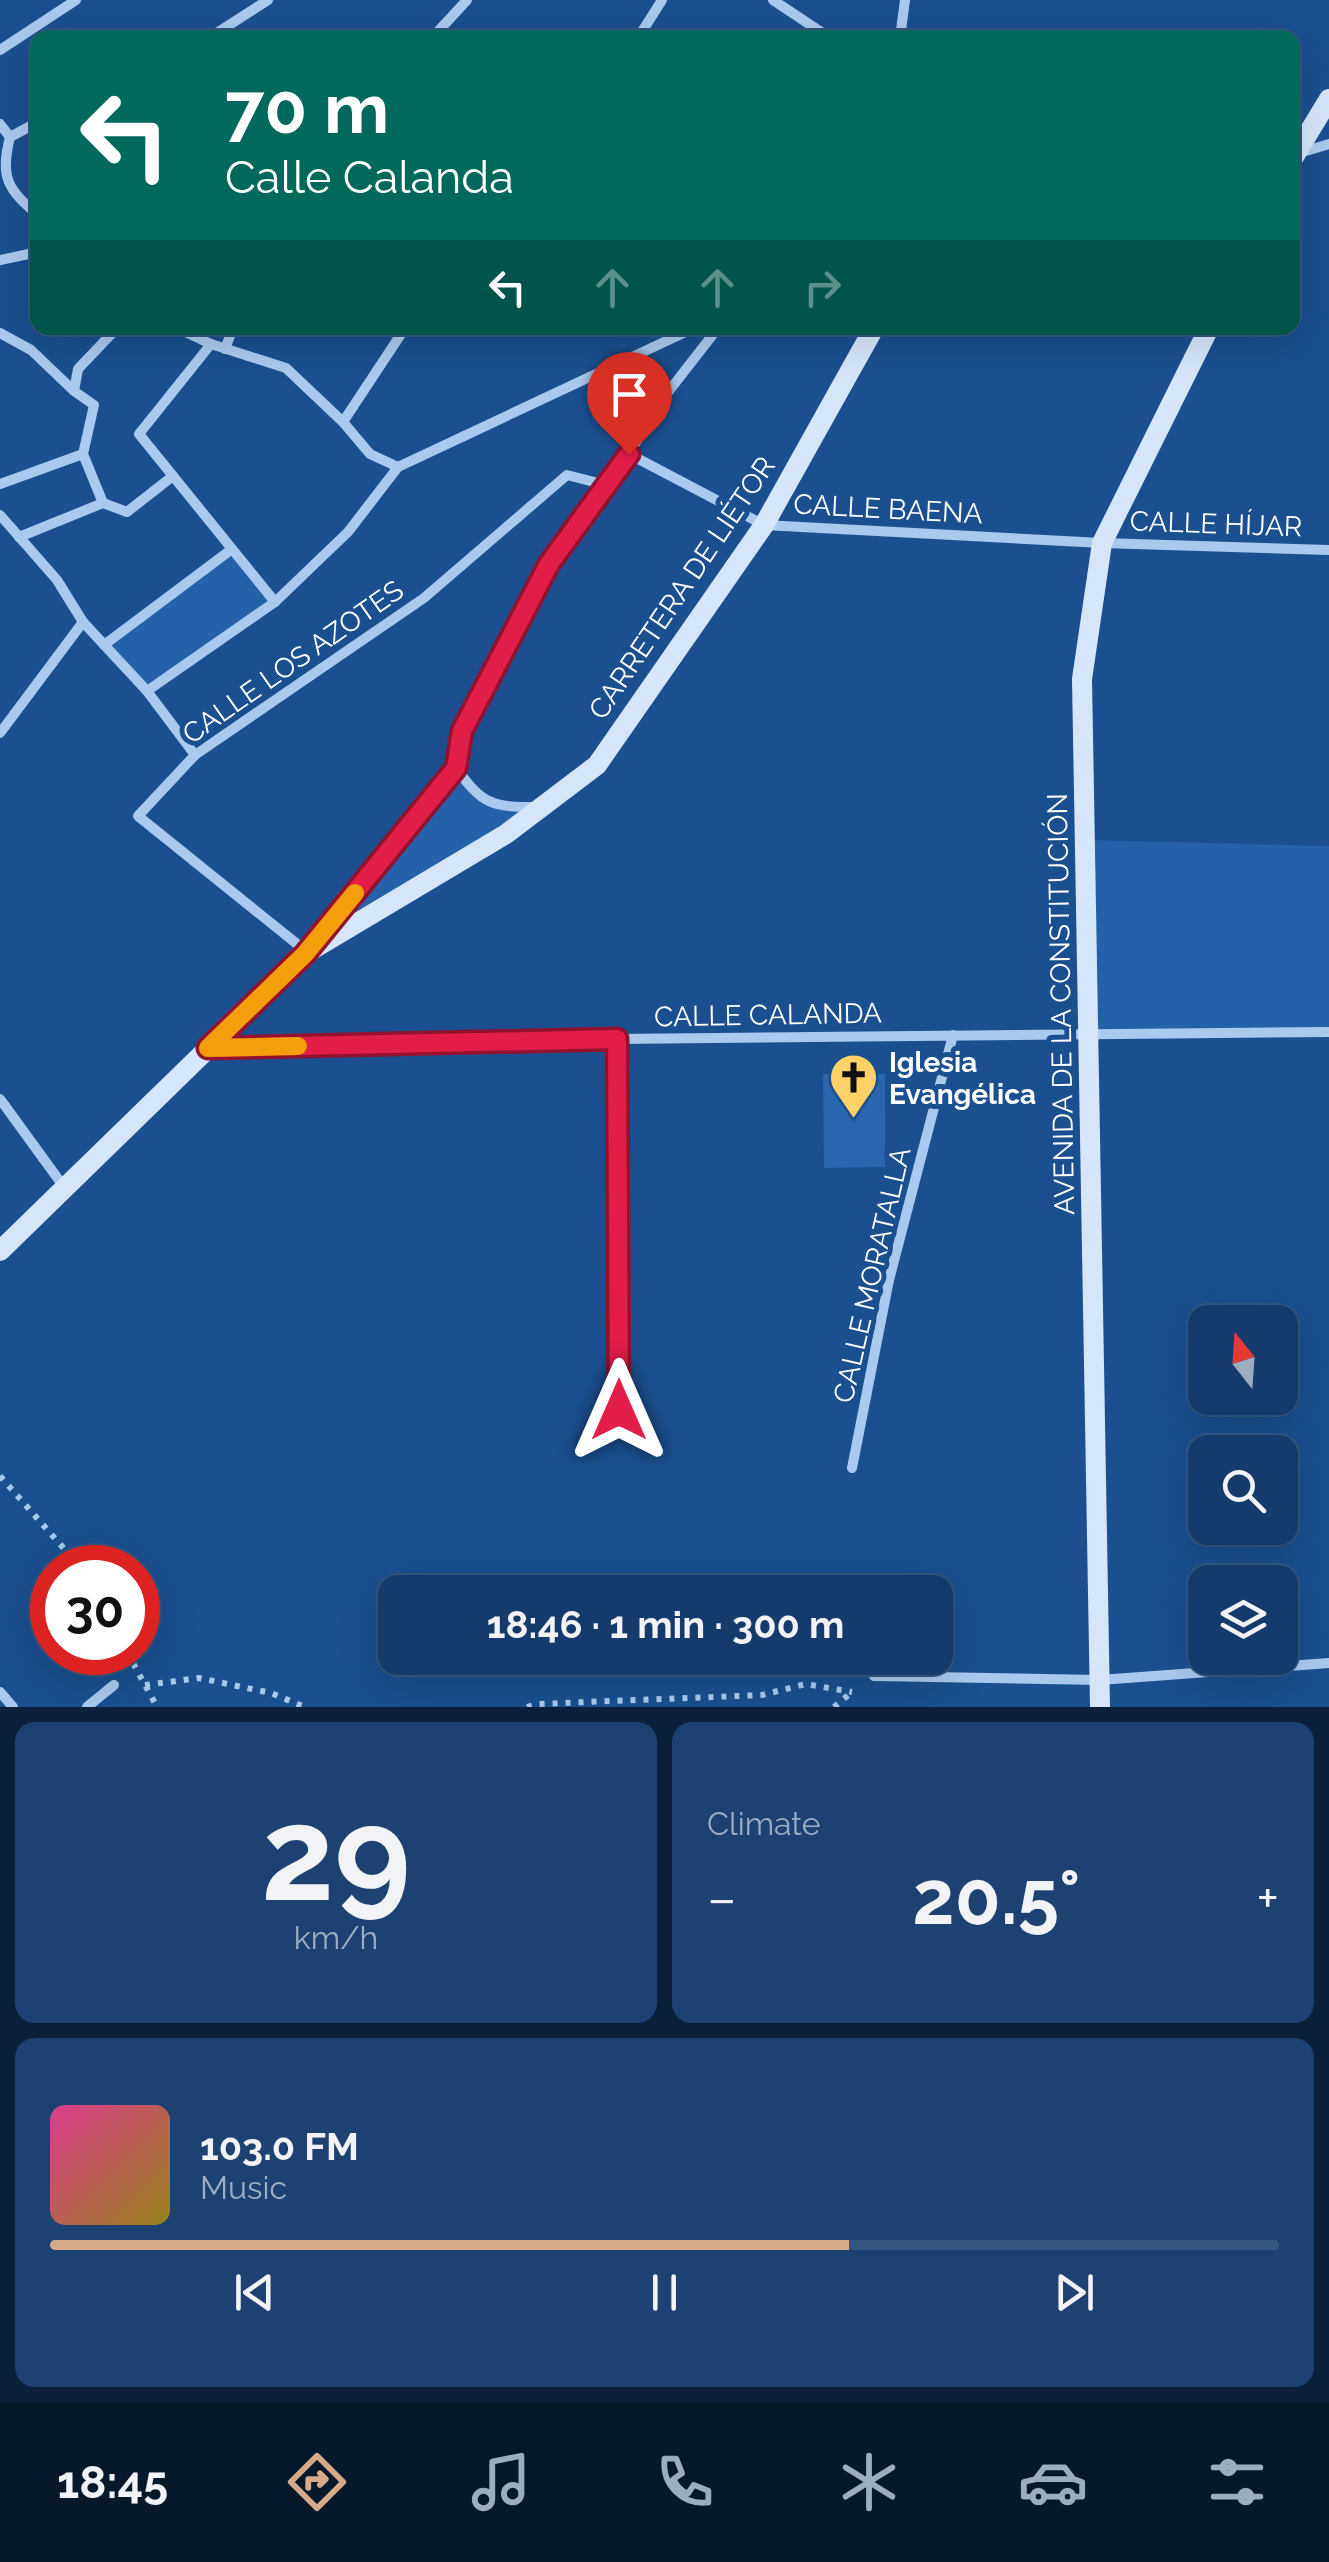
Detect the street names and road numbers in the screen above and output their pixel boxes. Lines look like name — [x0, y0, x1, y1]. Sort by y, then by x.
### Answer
street label: CARRETERA DE LIÉTOR — [582, 451, 782, 725]
street label: CALLE BAENA — [793, 488, 984, 530]
street label: CALLE HÍJAR — [1129, 504, 1303, 544]
street label: CALLE LOS AZOTES — [176, 573, 410, 751]
street label: AVENIDA DE LA CONSTITUCIÓN — [1041, 793, 1081, 1215]
street label: CALLE CALANDA — [654, 997, 882, 1033]
street label: CALLE MORATALLA — [827, 1144, 917, 1406]

